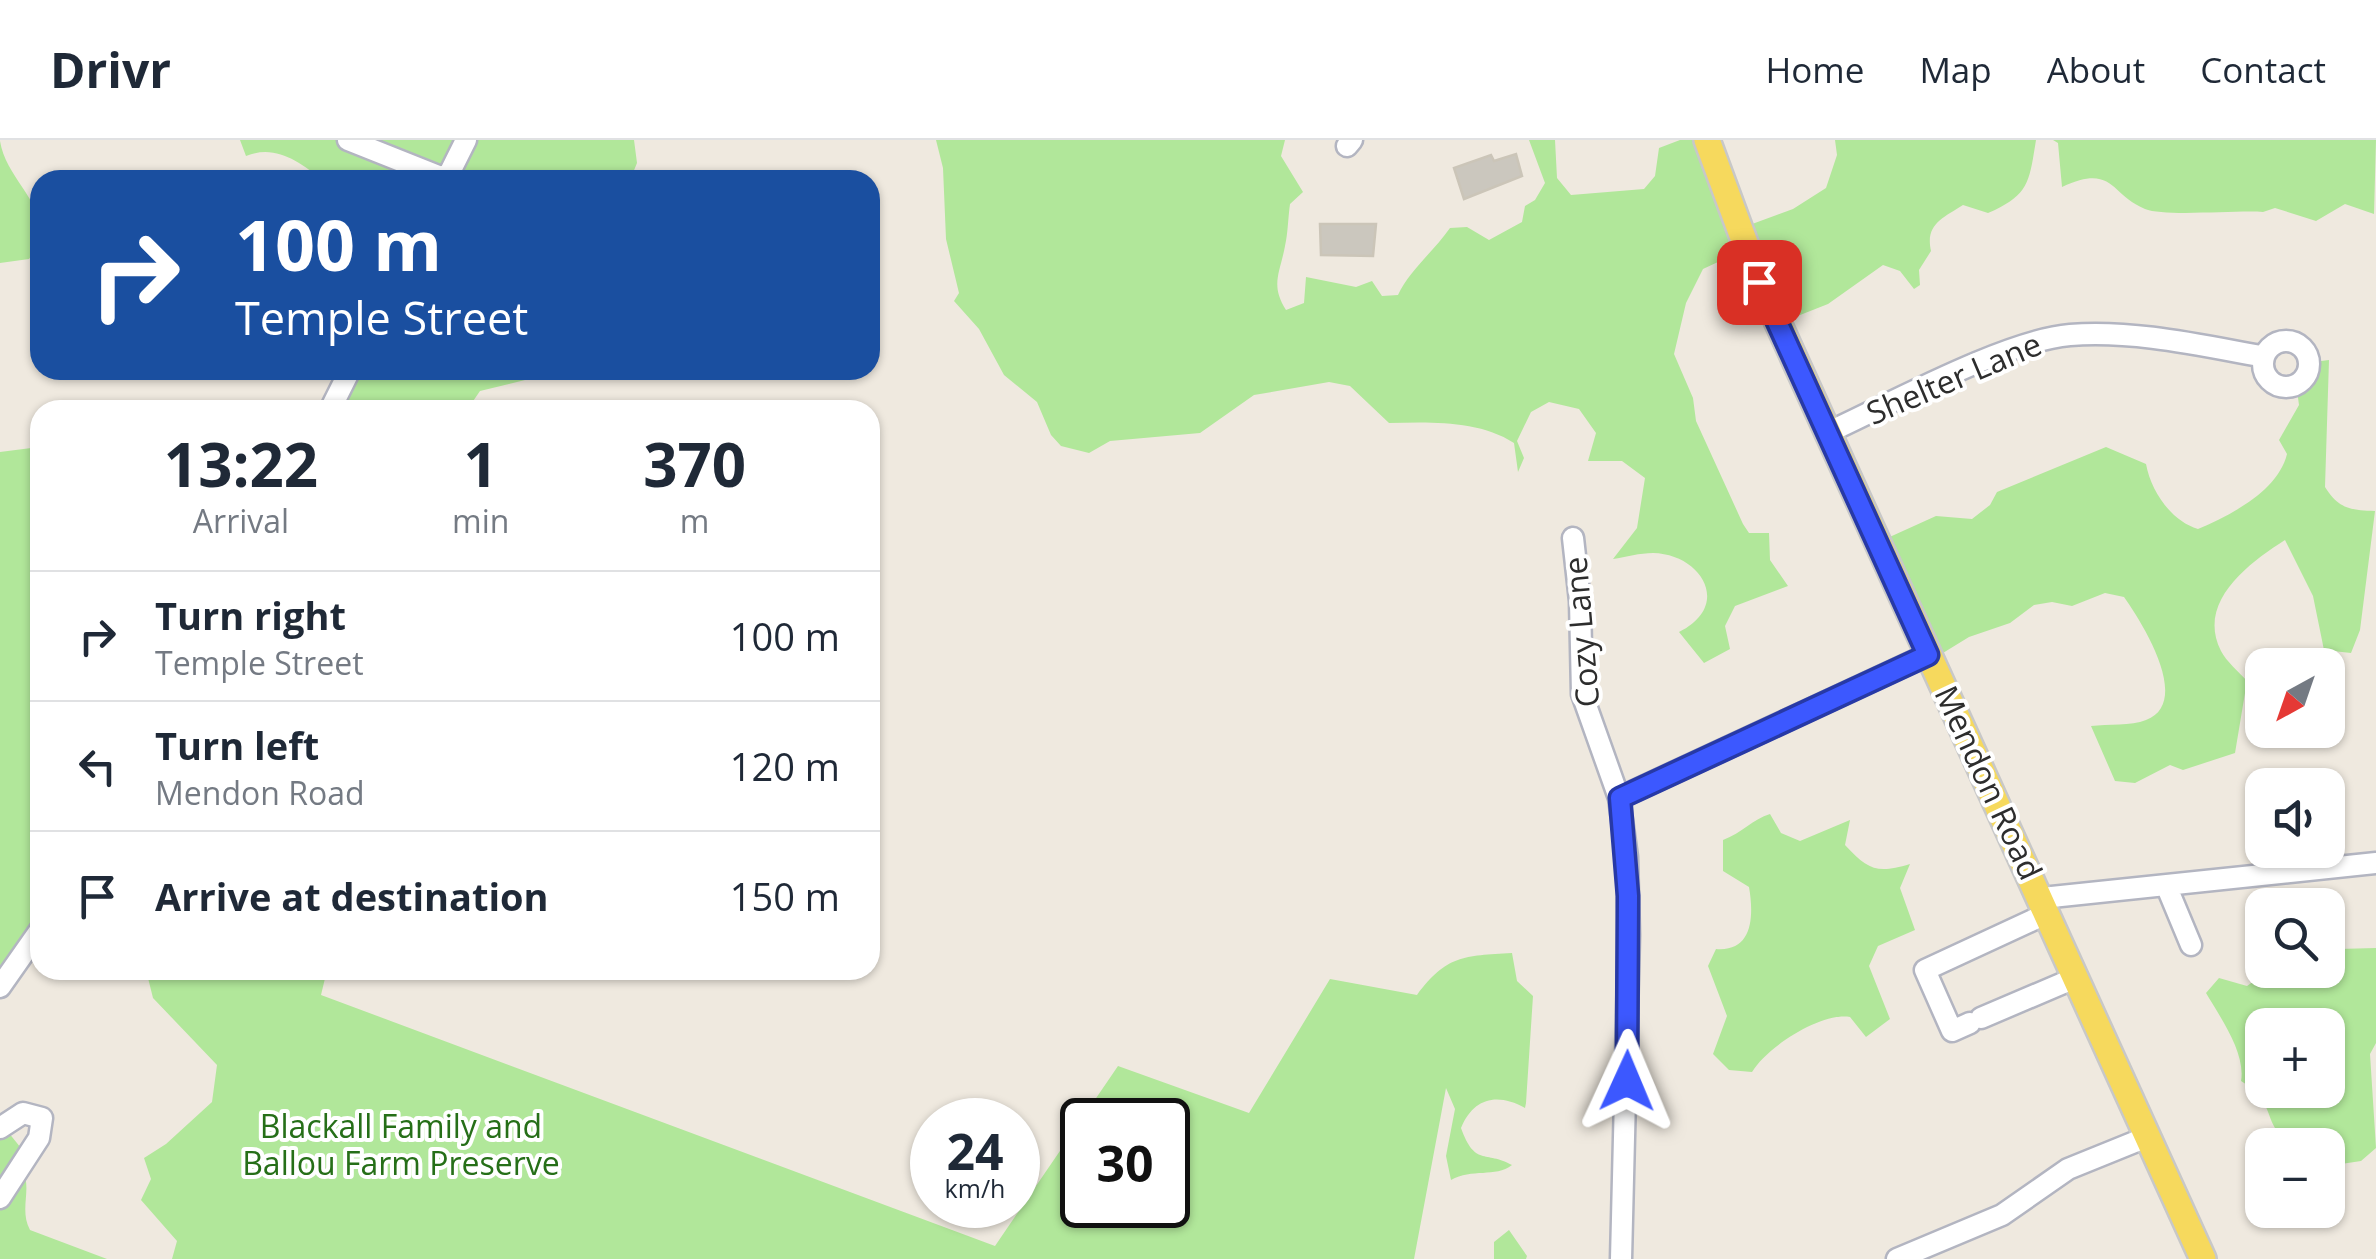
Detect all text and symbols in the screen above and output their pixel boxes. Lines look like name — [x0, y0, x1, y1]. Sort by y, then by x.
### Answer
text: Drivr — [50, 37, 171, 102]
text: Home — [1765, 46, 1864, 93]
text: Map — [1919, 46, 1992, 93]
text: About — [2047, 46, 2145, 93]
text: Contact — [2200, 46, 2326, 93]
text: 100 m — [235, 196, 442, 292]
icon: right — [70, 210, 200, 340]
pin — [1717, 240, 1802, 325]
icon: arrive — [1732, 255, 1787, 310]
text: Temple Street — [235, 287, 528, 348]
street label: Shelter Lane — [1859, 321, 2047, 434]
text: 13:22 — [164, 423, 318, 505]
text: 1 — [464, 423, 498, 505]
text: 370 — [643, 423, 746, 505]
text: Arrival — [193, 499, 289, 542]
text: min — [452, 499, 509, 542]
text: m — [680, 499, 709, 542]
street label: Cozy Lane — [1553, 555, 1608, 709]
text: Turn right — [155, 589, 346, 641]
icon: right — [70, 609, 125, 664]
text: 100 m — [730, 610, 840, 662]
text: Temple Street — [155, 641, 364, 684]
north arrow — [2245, 648, 2345, 748]
map controls — [2245, 648, 2345, 1228]
street label: Mendon Road — [1926, 678, 2053, 886]
text: Turn left — [155, 719, 319, 771]
icon: left — [70, 739, 125, 794]
text: 120 m — [730, 740, 840, 792]
button: sound — [2245, 768, 2345, 868]
text: Mendon Road — [155, 771, 365, 814]
icon: arrive — [70, 869, 125, 924]
text: Arrive at destination — [155, 870, 549, 922]
text: 150 m — [730, 870, 840, 922]
button: search — [2245, 888, 2345, 988]
button: + — [2245, 1008, 2345, 1108]
position arrow — [1575, 1029, 1679, 1133]
speed limit sign: 30 — [1060, 1098, 1190, 1228]
park label: Blackall Family and Ballou Farm Preserve — [242, 1104, 560, 1184]
text: 24 — [946, 1117, 1004, 1185]
button: − — [2245, 1128, 2345, 1228]
text: km/h — [945, 1171, 1005, 1205]

